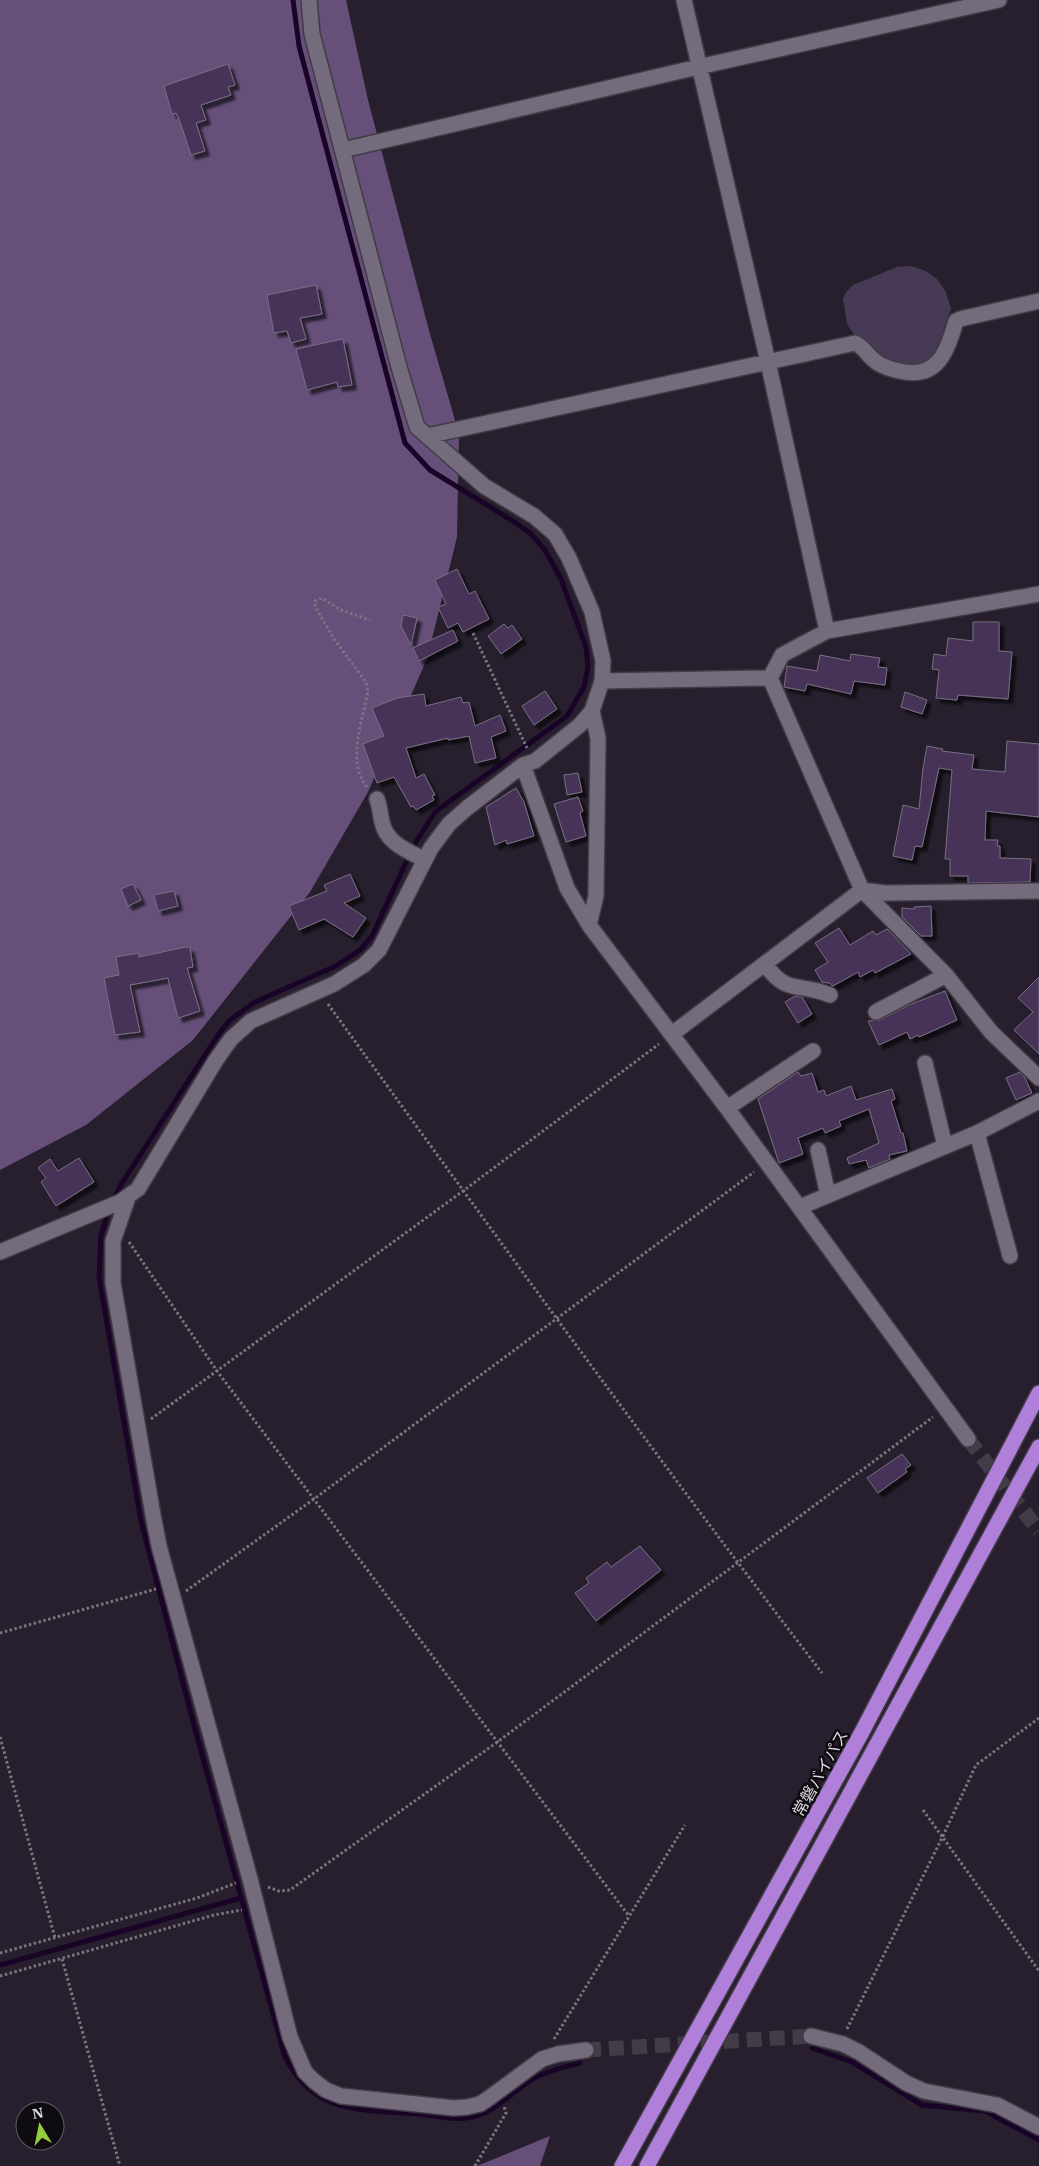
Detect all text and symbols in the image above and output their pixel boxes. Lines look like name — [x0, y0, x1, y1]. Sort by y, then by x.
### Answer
street label: 常磐バイパス — [788, 1726, 852, 1820]
north arrow — [15, 2101, 65, 2151]
text: N — [31, 2103, 45, 2123]

